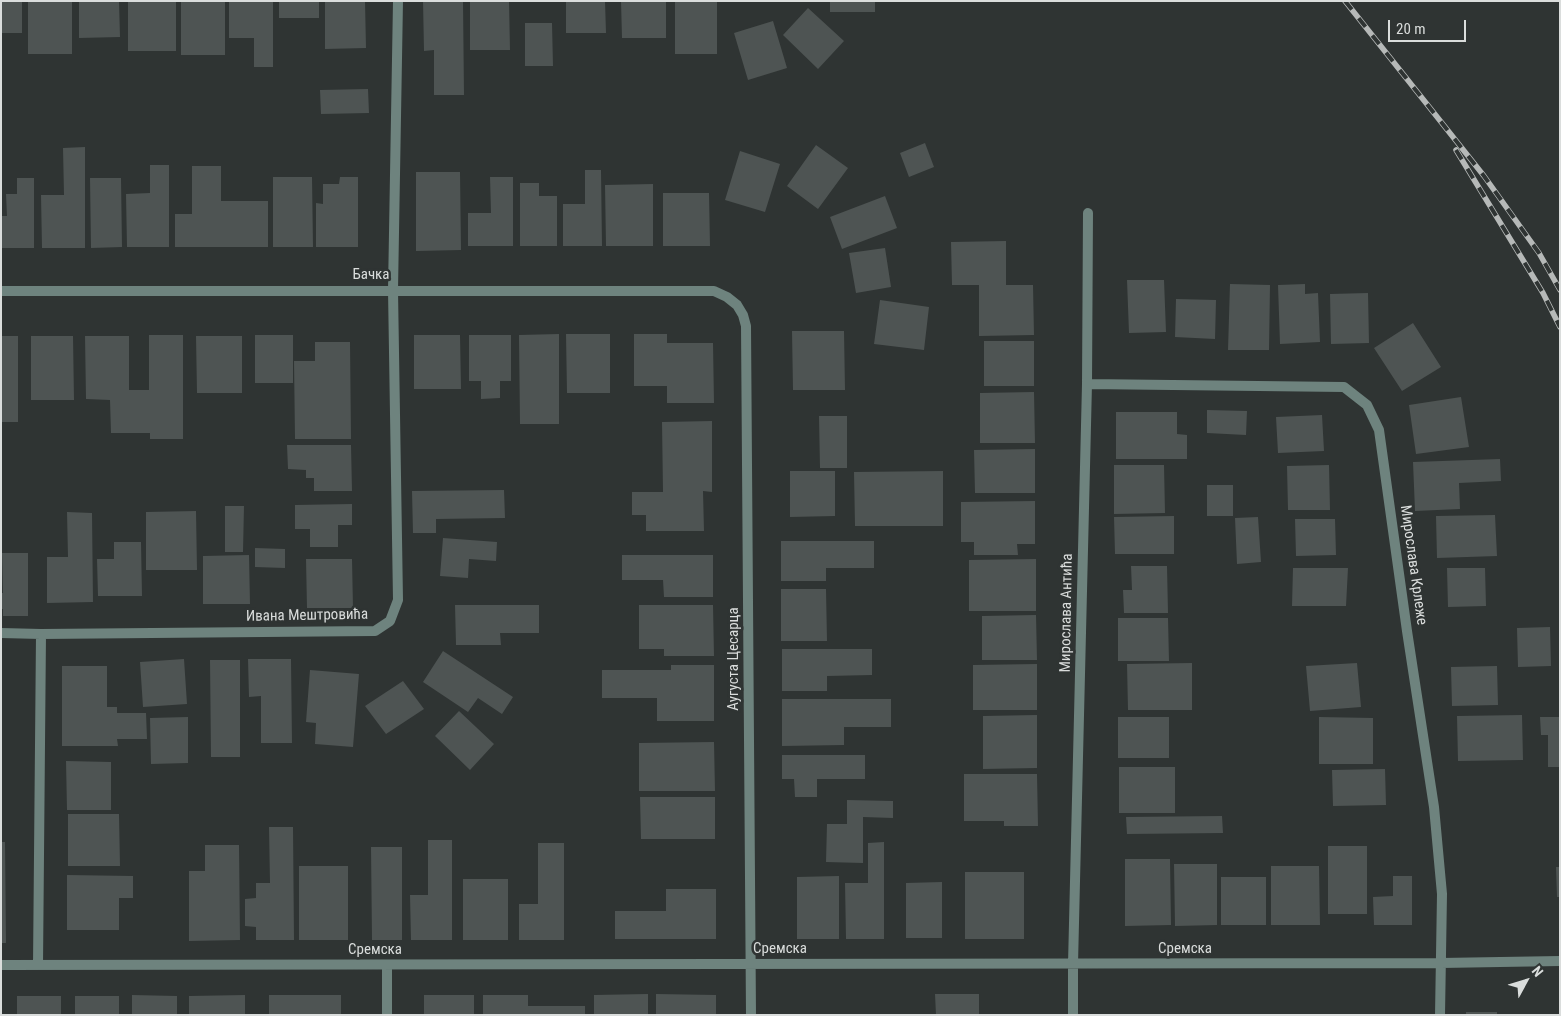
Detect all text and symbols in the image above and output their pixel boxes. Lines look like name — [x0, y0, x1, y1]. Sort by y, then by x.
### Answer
scale bar — [1391, 10, 1468, 42]
text: 20 m — [1396, 20, 1426, 38]
street label: Бачка — [352, 266, 390, 284]
street label: Мирослава Крлеже — [1396, 504, 1430, 626]
street label: Мирослава Антића — [1057, 553, 1077, 673]
street label: Ивана Мештровића — [246, 606, 368, 626]
street label: Аугуста Цесарца — [725, 607, 743, 711]
street label: Сремска — [753, 940, 807, 958]
street label: Сремска — [1158, 940, 1212, 958]
street label: Сремска — [348, 941, 402, 959]
north arrow — [1501, 956, 1551, 1006]
text: N — [1529, 963, 1547, 980]

